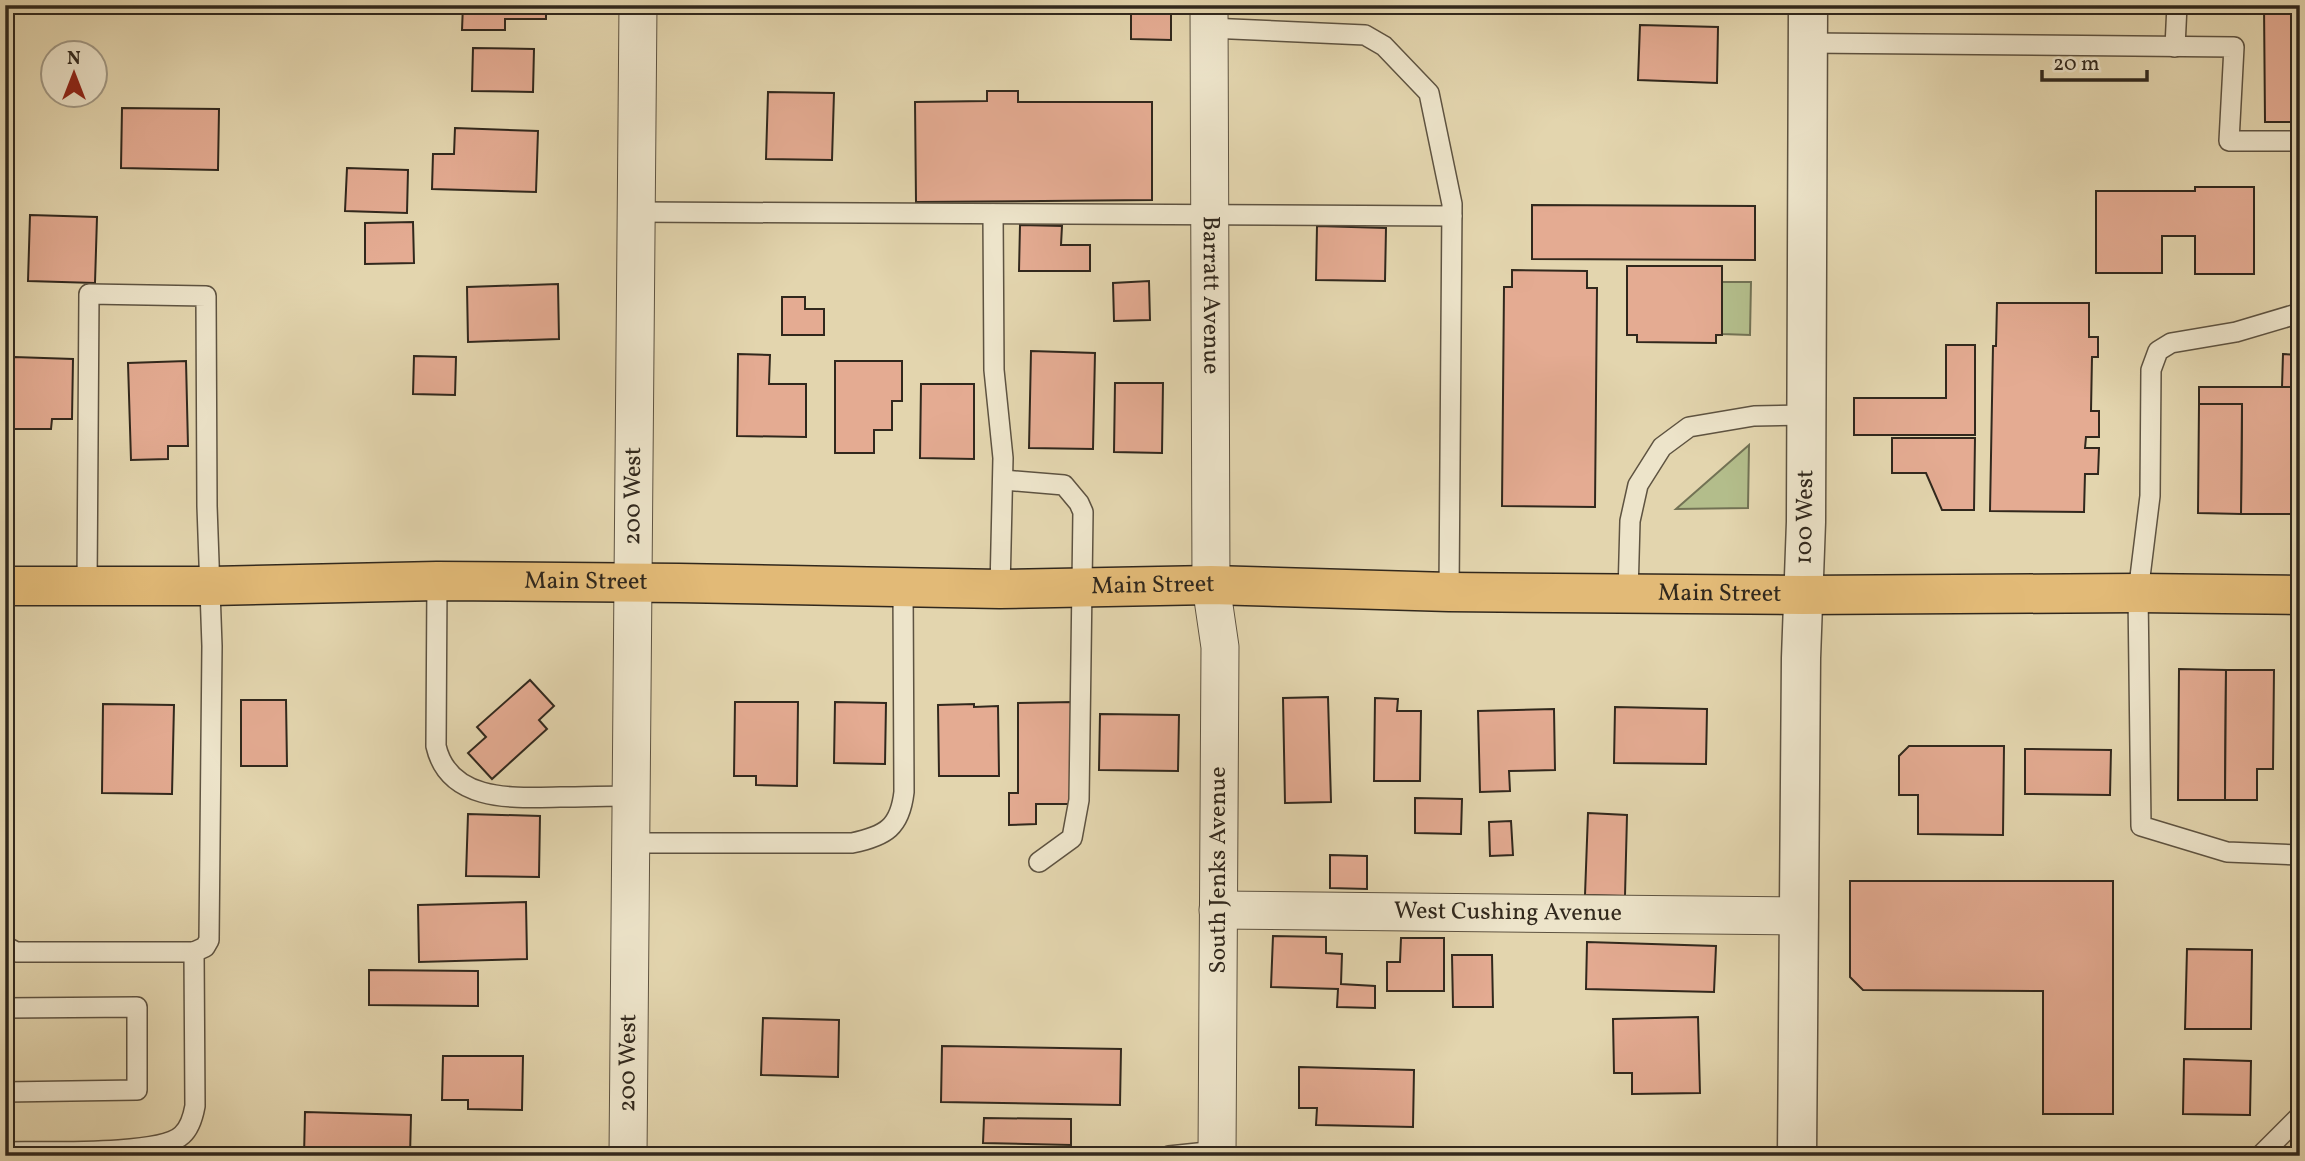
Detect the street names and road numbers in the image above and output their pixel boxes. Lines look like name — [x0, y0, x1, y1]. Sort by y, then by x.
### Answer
street label: Barratt Avenue — [1193, 216, 1227, 374]
street label: 200 West — [616, 447, 651, 545]
street label: 100 West — [1787, 470, 1823, 565]
street label: Main Street — [524, 565, 648, 600]
street label: Main Street — [1091, 568, 1215, 604]
street label: Main Street — [1658, 577, 1782, 612]
street label: South Jenks Avenue — [1202, 766, 1236, 974]
street label: West Cushing Avenue — [1394, 895, 1622, 931]
street label: 200 West — [611, 1014, 646, 1112]

